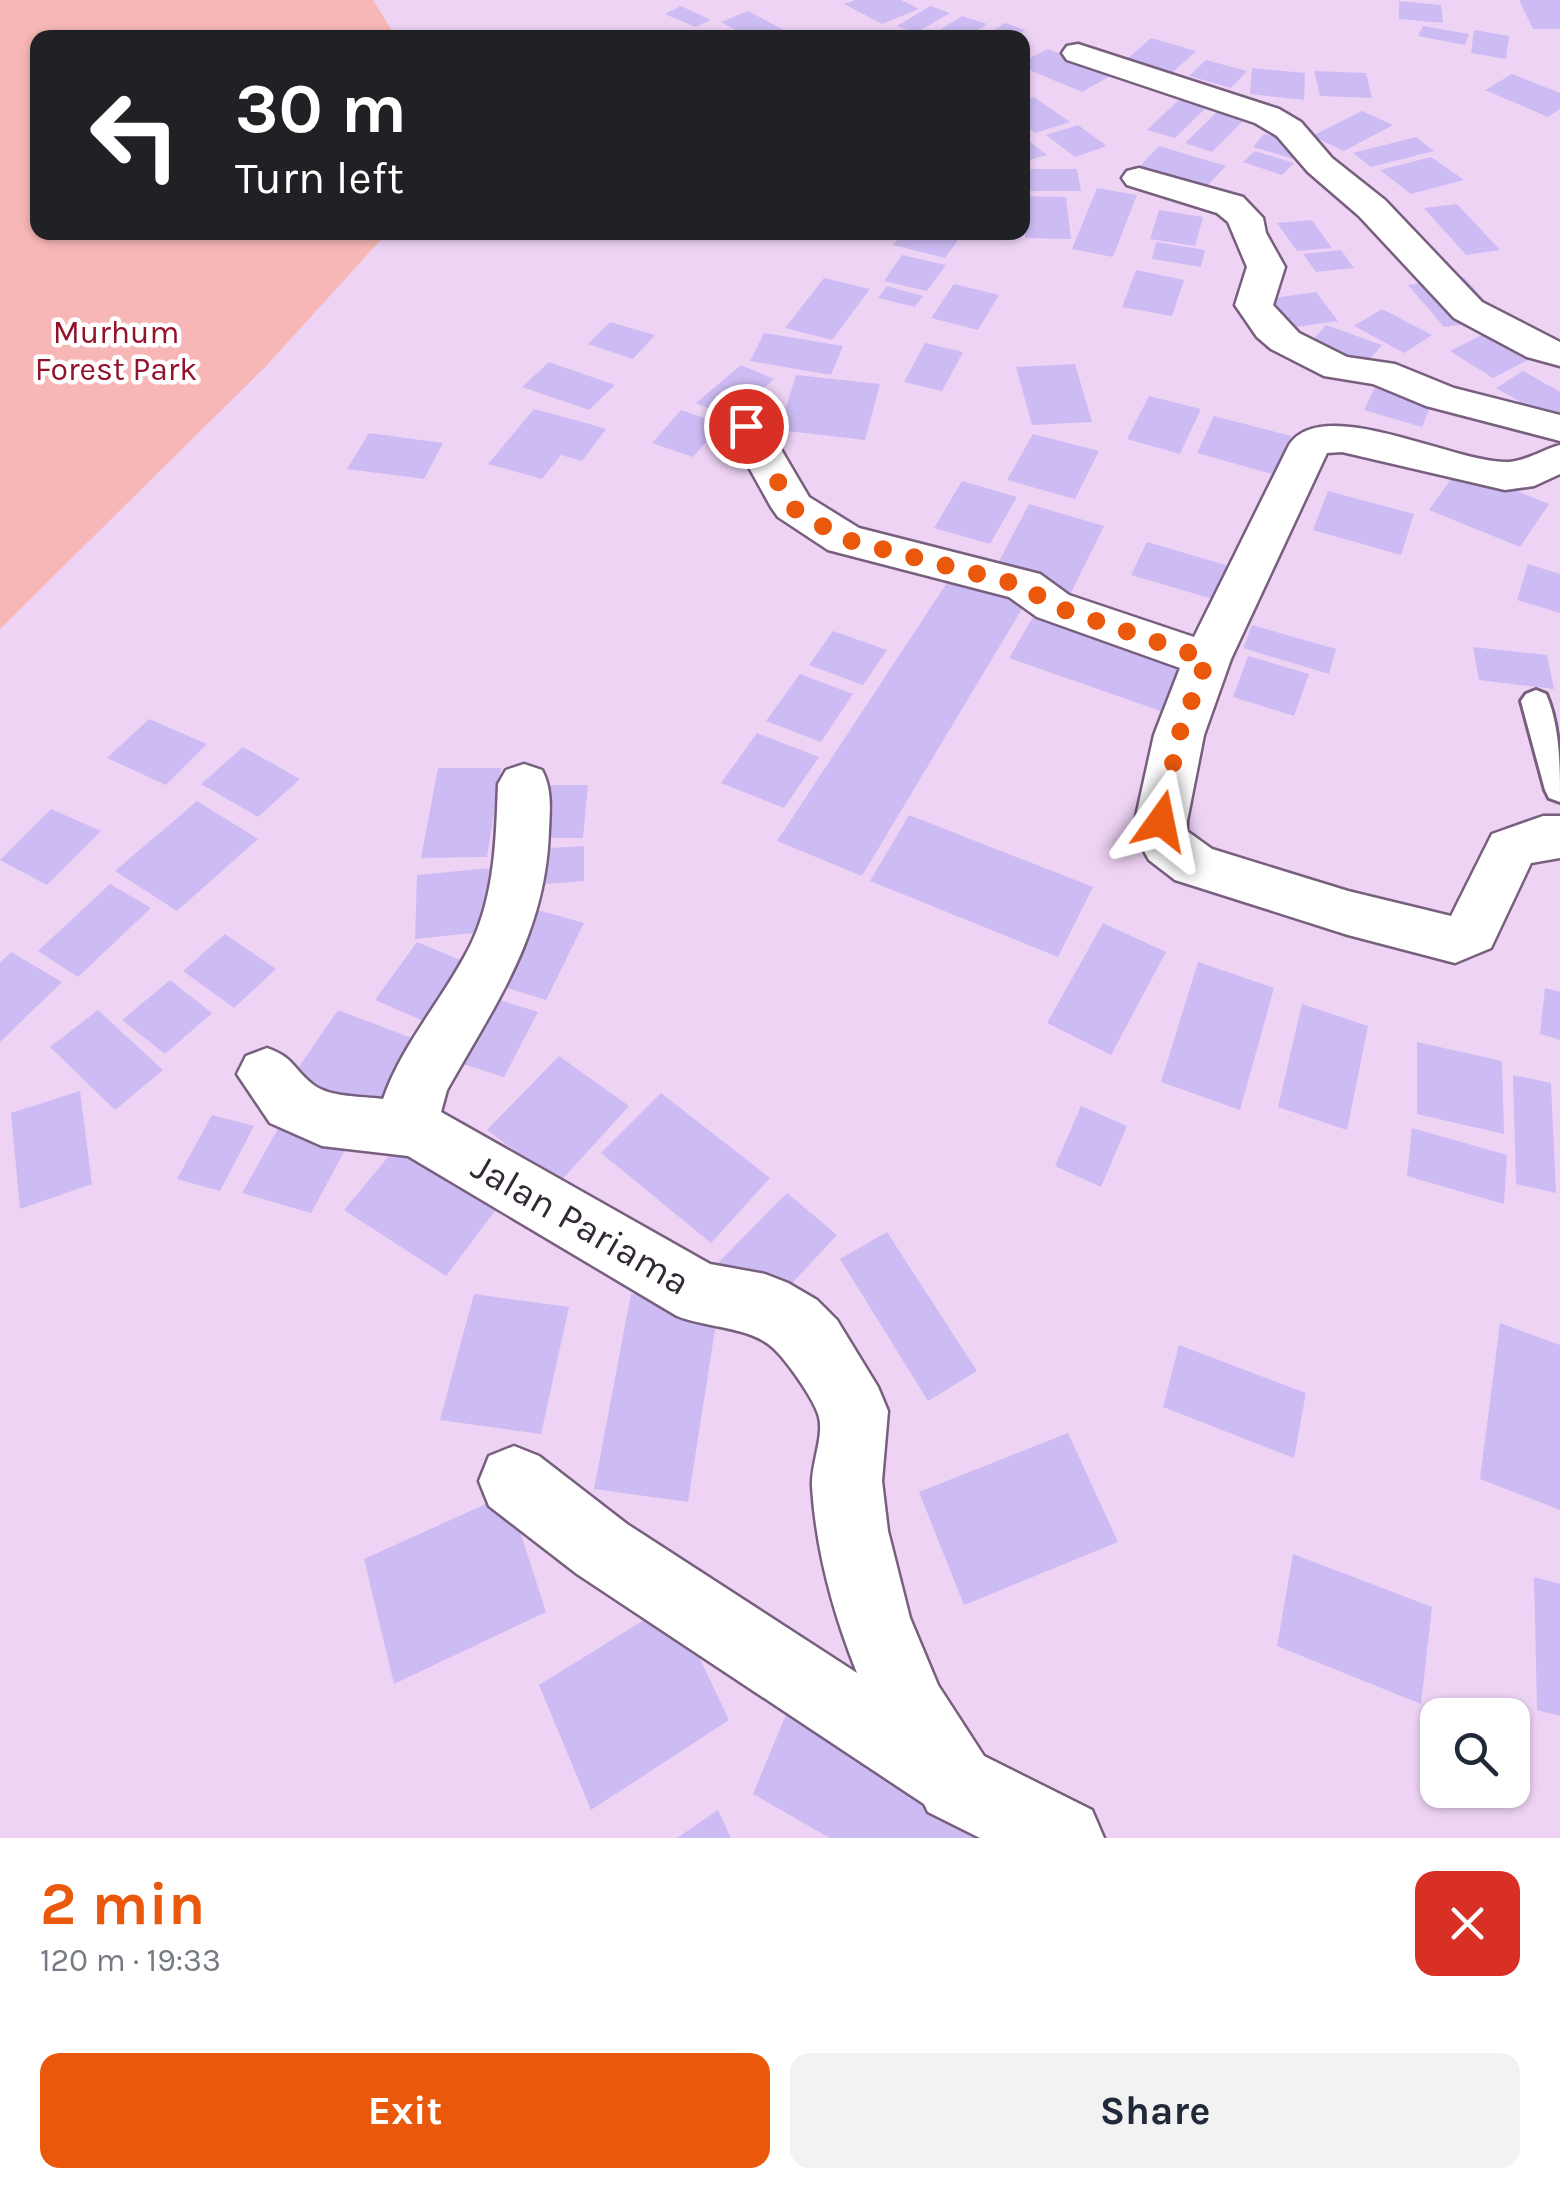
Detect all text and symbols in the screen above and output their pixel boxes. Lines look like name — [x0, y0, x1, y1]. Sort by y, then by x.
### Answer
text: 30 m — [235, 68, 407, 150]
icon: left — [70, 70, 200, 200]
text: Turn left — [235, 152, 404, 204]
park label: Murhum Forest Park — [35, 314, 197, 388]
pin — [704, 384, 789, 469]
icon: arrive — [719, 399, 774, 454]
position arrow — [1109, 769, 1213, 873]
street label: Jalan Pariama — [464, 1144, 698, 1305]
map controls — [1420, 1698, 1530, 1808]
button: search — [1420, 1698, 1530, 1808]
text: 2 min — [40, 1869, 205, 1939]
button: close — [1415, 1871, 1520, 1976]
text: 120 m · 19:33 — [40, 1942, 221, 1979]
button: Exit — [40, 2053, 770, 2168]
button: Share — [790, 2053, 1520, 2168]

